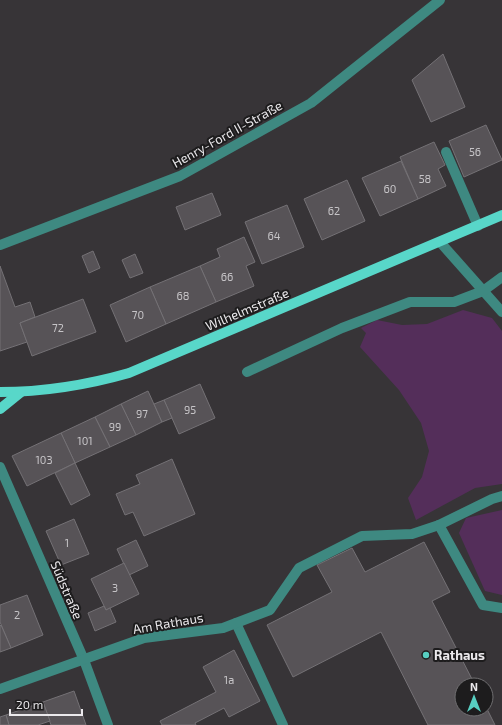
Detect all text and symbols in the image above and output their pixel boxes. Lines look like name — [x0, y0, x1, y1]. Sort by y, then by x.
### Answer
street label: Henry-Ford II-Straße — [169, 97, 285, 171]
house number: 56 — [469, 145, 481, 158]
house number: 58 — [419, 172, 431, 185]
house number: 60 — [384, 182, 396, 195]
house number: 62 — [328, 204, 340, 217]
house number: 64 — [267, 229, 281, 242]
house number: 66 — [221, 270, 233, 283]
street label: Wilhelmstraße — [203, 284, 291, 334]
house number: 68 — [177, 289, 189, 302]
house number: 70 — [132, 308, 144, 321]
house number: 72 — [52, 321, 64, 334]
house number: 95 — [184, 403, 196, 416]
house number: 97 — [136, 407, 148, 420]
house number: 99 — [109, 420, 121, 433]
house number: 101 — [77, 434, 93, 447]
house number: 103 — [35, 453, 53, 466]
house number: 1 — [65, 536, 69, 549]
street label: Südstraße — [48, 558, 86, 622]
house number: 3 — [112, 581, 118, 594]
house number: 2 — [14, 608, 20, 621]
street label: Am Rathaus — [132, 609, 204, 637]
place label: Rathaus — [434, 647, 485, 663]
marker: Rathaus — [421, 650, 431, 660]
house number: 1a — [224, 673, 234, 686]
north arrow — [454, 677, 494, 717]
text: N — [470, 680, 478, 693]
scale bar — [10, 691, 82, 717]
text: 20 m — [16, 697, 43, 711]

